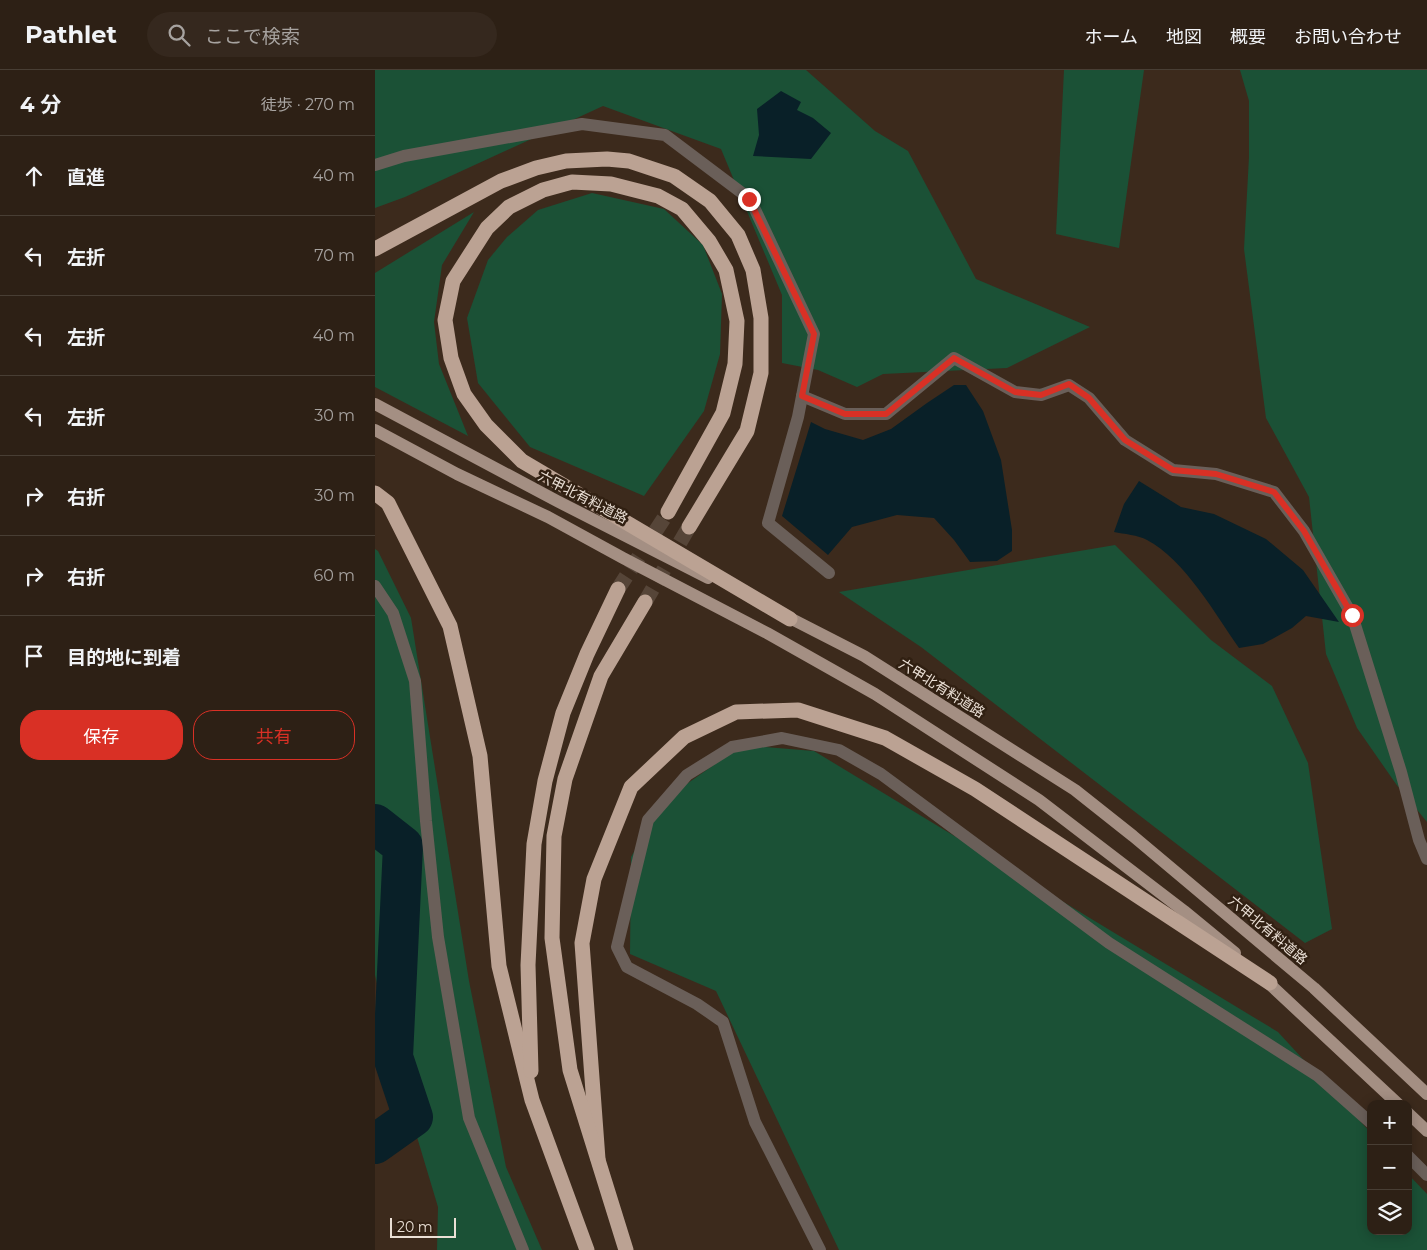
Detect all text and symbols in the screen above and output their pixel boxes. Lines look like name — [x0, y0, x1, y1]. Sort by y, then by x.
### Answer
search box — [147, 12, 497, 57]
text: Pathlet — [25, 20, 117, 49]
icon: search — [165, 21, 193, 49]
text: ここで検索 — [205, 25, 300, 48]
text: ホーム — [1085, 26, 1138, 48]
text: 地図 — [1166, 26, 1202, 48]
text: 概要 — [1230, 26, 1266, 48]
text: お問い合わせ — [1294, 26, 1402, 48]
text: 4 分 — [20, 92, 61, 117]
text: 徒歩 · 270 m — [261, 95, 355, 114]
icon: ahead — [20, 162, 48, 190]
text: 直進 — [67, 166, 105, 189]
text: 40 m — [313, 166, 355, 185]
route end — [738, 188, 761, 211]
icon: left — [20, 242, 48, 270]
text: 左折 — [67, 246, 105, 269]
text: 70 m — [314, 246, 355, 265]
icon: left — [20, 322, 48, 350]
text: 左折 — [67, 326, 105, 349]
text: 40 m — [313, 326, 355, 345]
icon: left — [20, 402, 48, 430]
text: 左折 — [67, 406, 105, 429]
text: 30 m — [314, 406, 355, 425]
street label: 六甲北有料道路 — [535, 467, 631, 527]
icon: right — [20, 482, 48, 510]
text: 右折 — [67, 486, 105, 509]
text: 30 m — [314, 486, 355, 505]
icon: right — [20, 562, 48, 590]
text: 右折 — [67, 566, 105, 589]
text: 60 m — [313, 566, 355, 585]
route start — [1341, 604, 1364, 627]
icon: arrive — [20, 642, 48, 670]
text: 目的地に到着 — [67, 646, 181, 669]
street label: 六甲北有料道路 — [896, 654, 988, 722]
button: 保存 — [20, 710, 183, 760]
button: 共有 — [193, 710, 355, 760]
street label: 六甲北有料道路 — [1225, 892, 1311, 968]
map controls — [1367, 1100, 1412, 1235]
button: + — [1367, 1100, 1412, 1145]
button: − — [1367, 1145, 1412, 1190]
button: layers — [1367, 1190, 1412, 1235]
scale bar — [390, 1215, 456, 1238]
text: 20 m — [397, 1218, 433, 1236]

